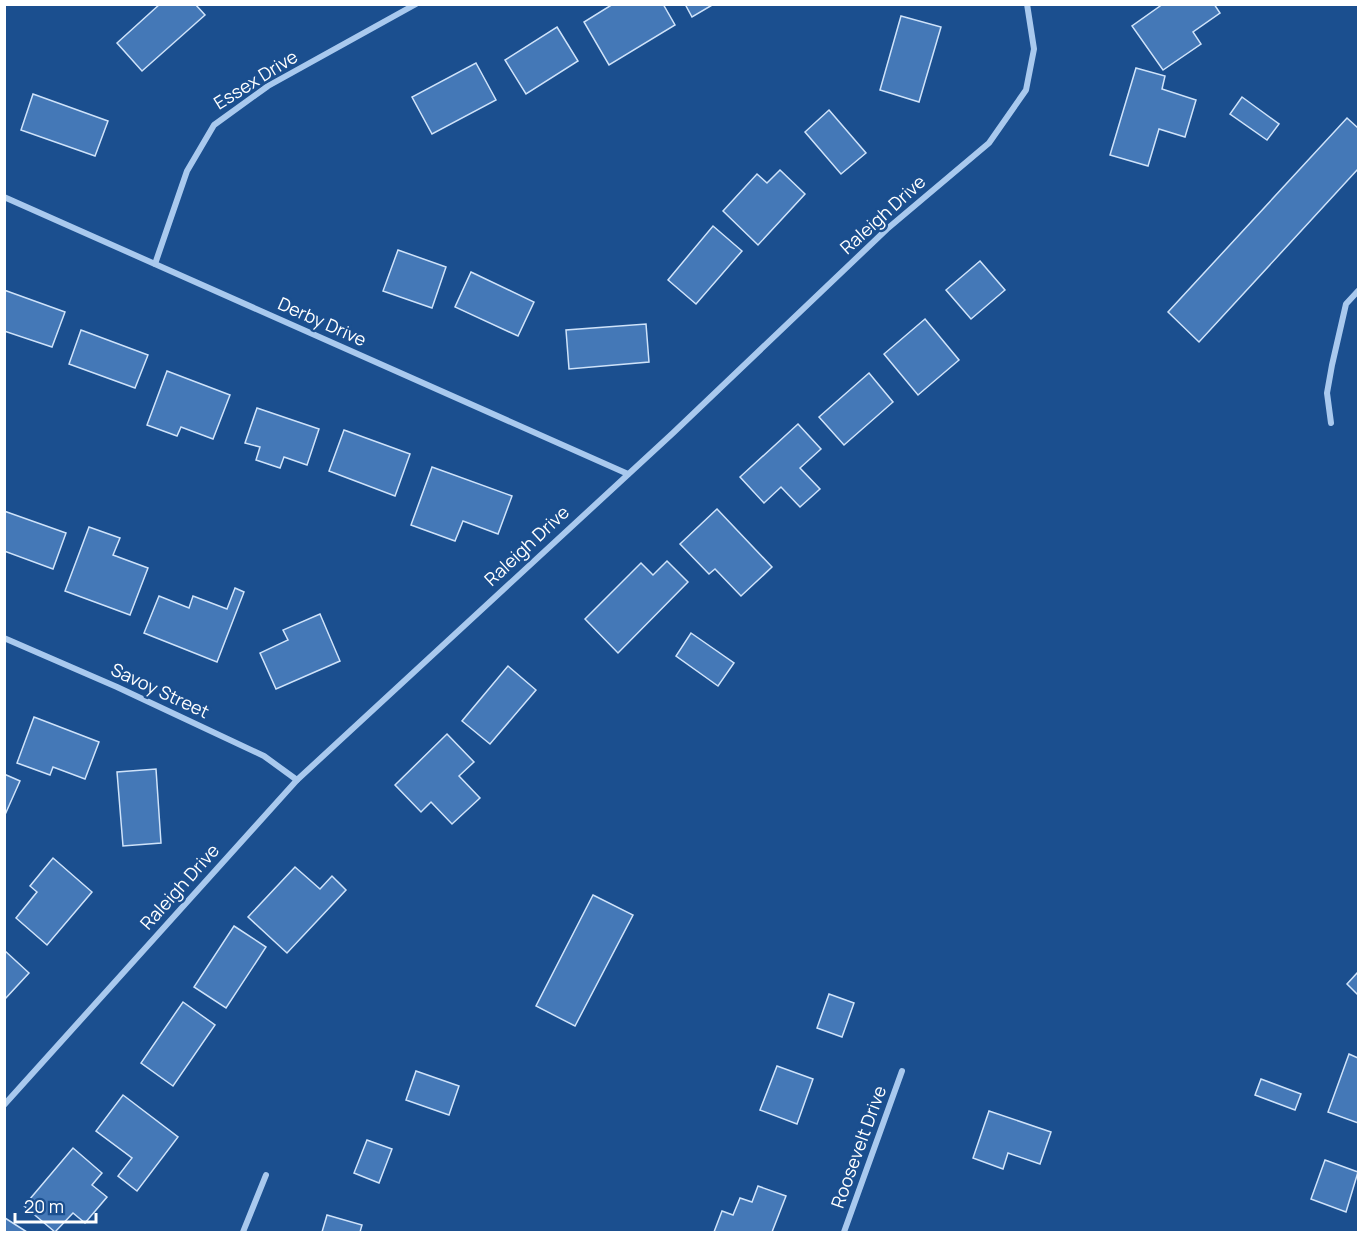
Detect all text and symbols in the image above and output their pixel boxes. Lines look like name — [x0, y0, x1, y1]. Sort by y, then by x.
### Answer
street label: Essex Drive — [209, 44, 302, 114]
street label: Raleigh Drive — [834, 169, 930, 259]
street label: Derby Drive — [274, 291, 370, 351]
street label: Raleigh Drive — [479, 500, 574, 591]
street label: Savoy Street — [107, 657, 213, 723]
street label: Raleigh Drive — [134, 838, 224, 934]
street label: Roosevelt Drive — [825, 1082, 891, 1211]
scale bar — [15, 1186, 96, 1224]
text: 20 m — [24, 1194, 64, 1218]

